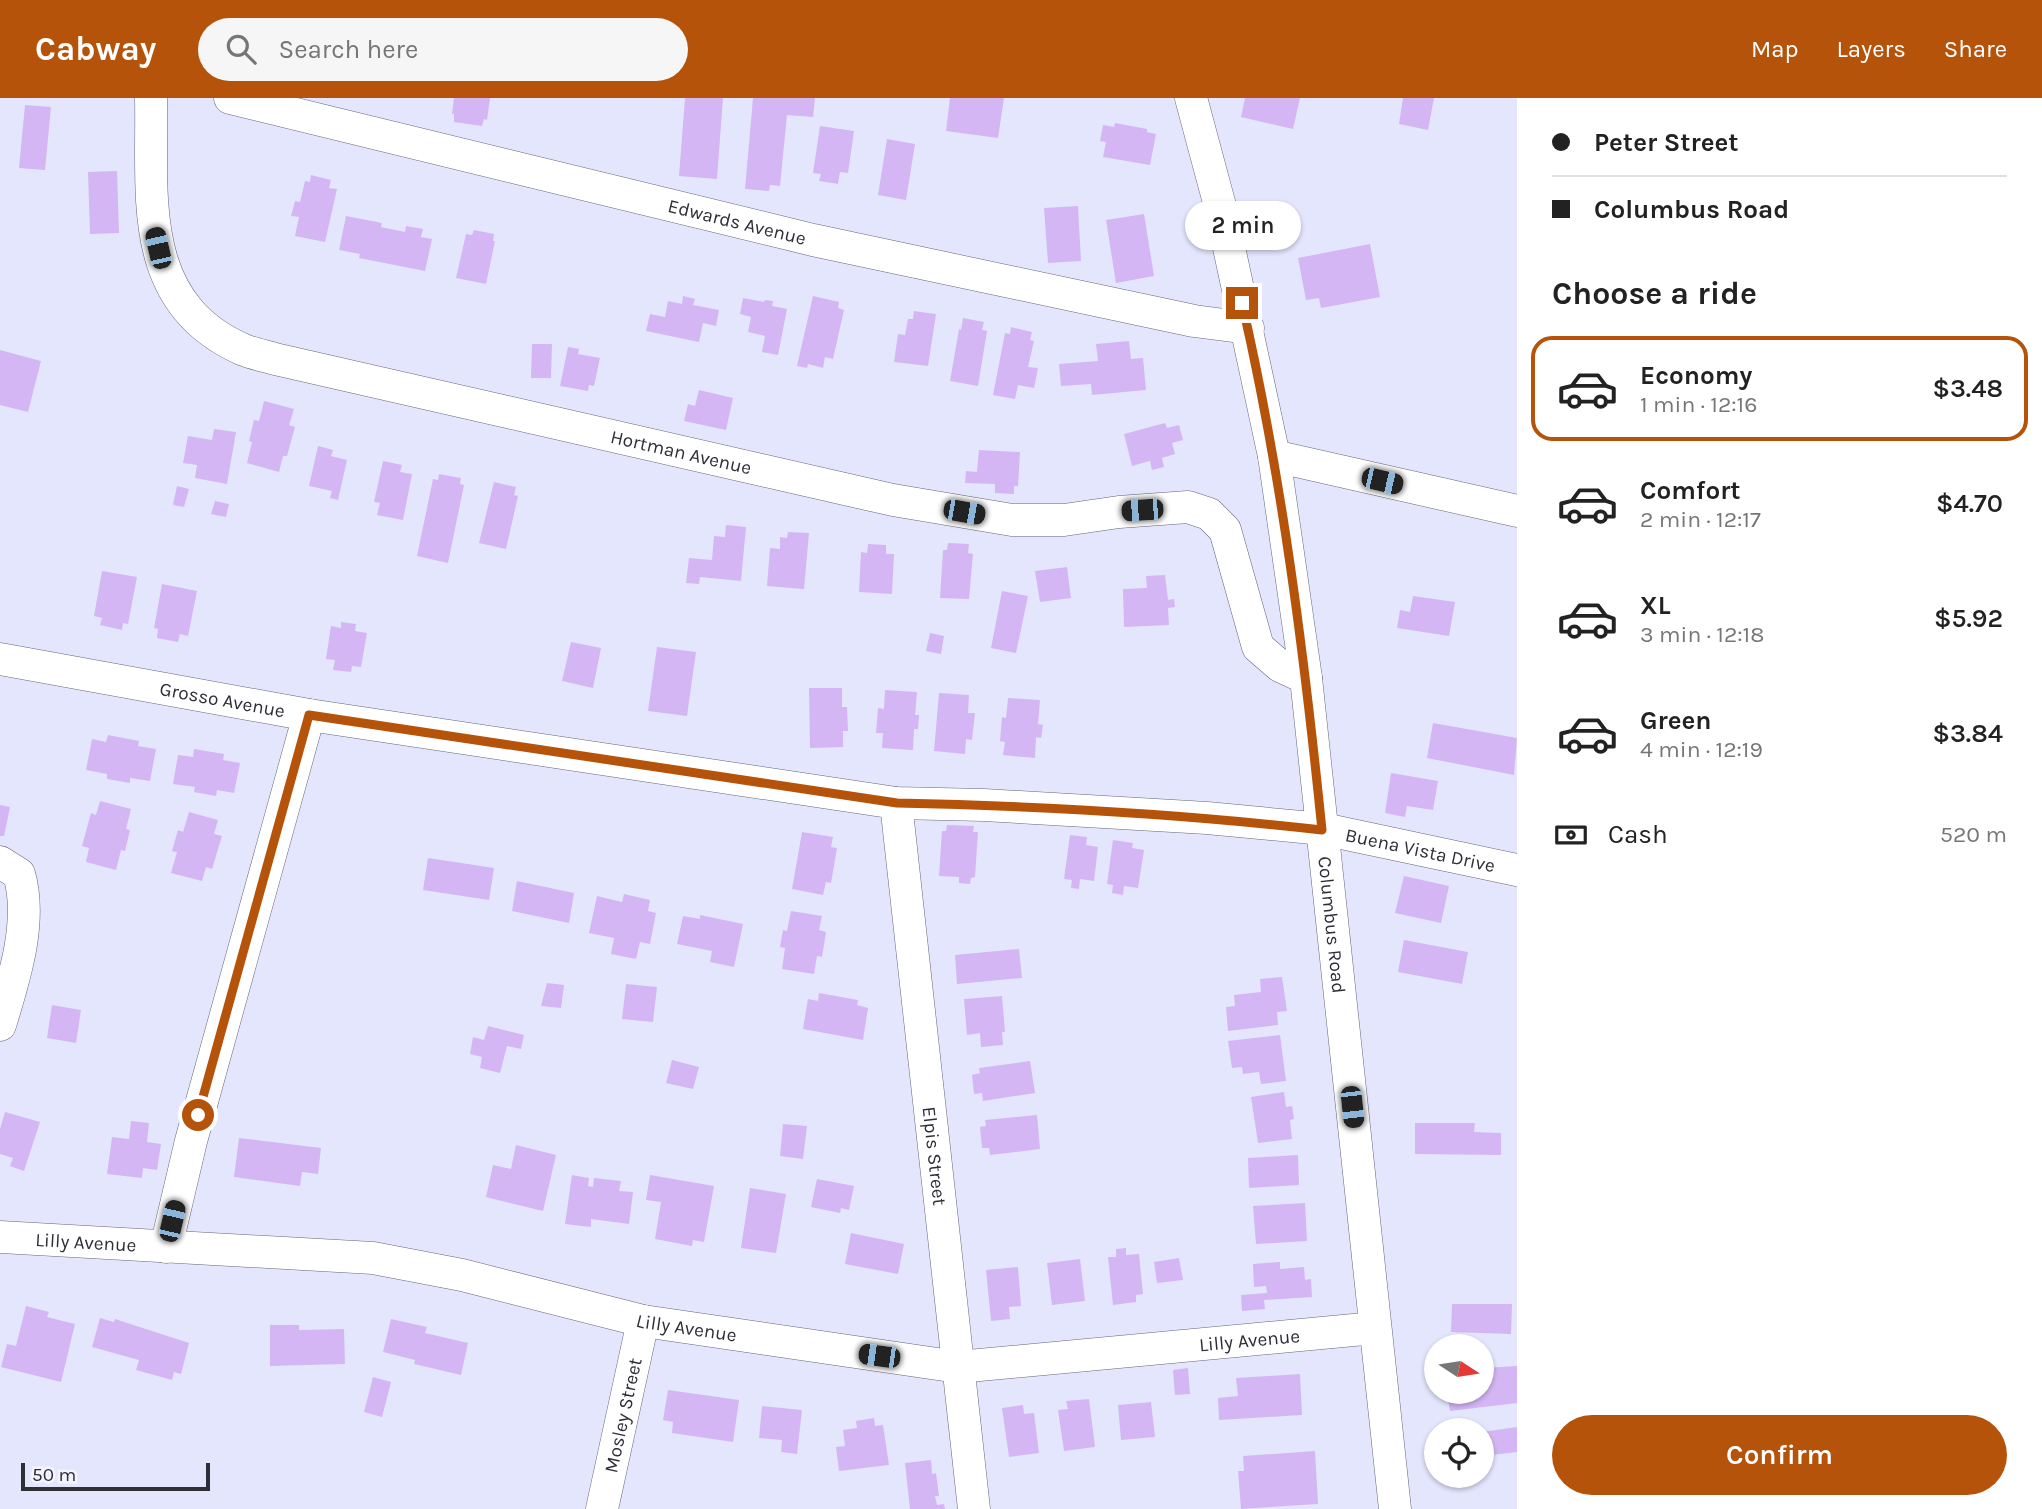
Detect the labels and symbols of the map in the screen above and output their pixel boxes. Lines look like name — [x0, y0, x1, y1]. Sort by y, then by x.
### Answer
street label: Edwards Avenue — [666, 195, 808, 250]
callout: 2 min — [1184, 202, 1300, 250]
car — [144, 225, 173, 271]
route end — [1226, 287, 1258, 319]
street label: Hortman Avenue — [608, 426, 754, 479]
car — [1360, 466, 1405, 496]
car — [942, 498, 987, 526]
car — [1121, 498, 1164, 522]
street label: Grosso Avenue — [158, 678, 287, 722]
street label: Buena Vista Drive — [1343, 824, 1497, 877]
street label: Columbus Road — [1313, 855, 1350, 994]
car — [1340, 1085, 1365, 1129]
route start — [182, 1099, 214, 1131]
street label: Elpis Street — [918, 1105, 950, 1207]
car — [158, 1198, 187, 1244]
street label: Lilly Avenue — [35, 1229, 137, 1257]
street label: Lilly Avenue — [634, 1310, 738, 1347]
street label: Lilly Avenue — [1198, 1325, 1301, 1356]
north arrow — [1424, 1334, 1494, 1404]
car — [857, 1343, 902, 1369]
street label: Mosley Street — [600, 1356, 647, 1475]
scale bar — [21, 1460, 210, 1492]

